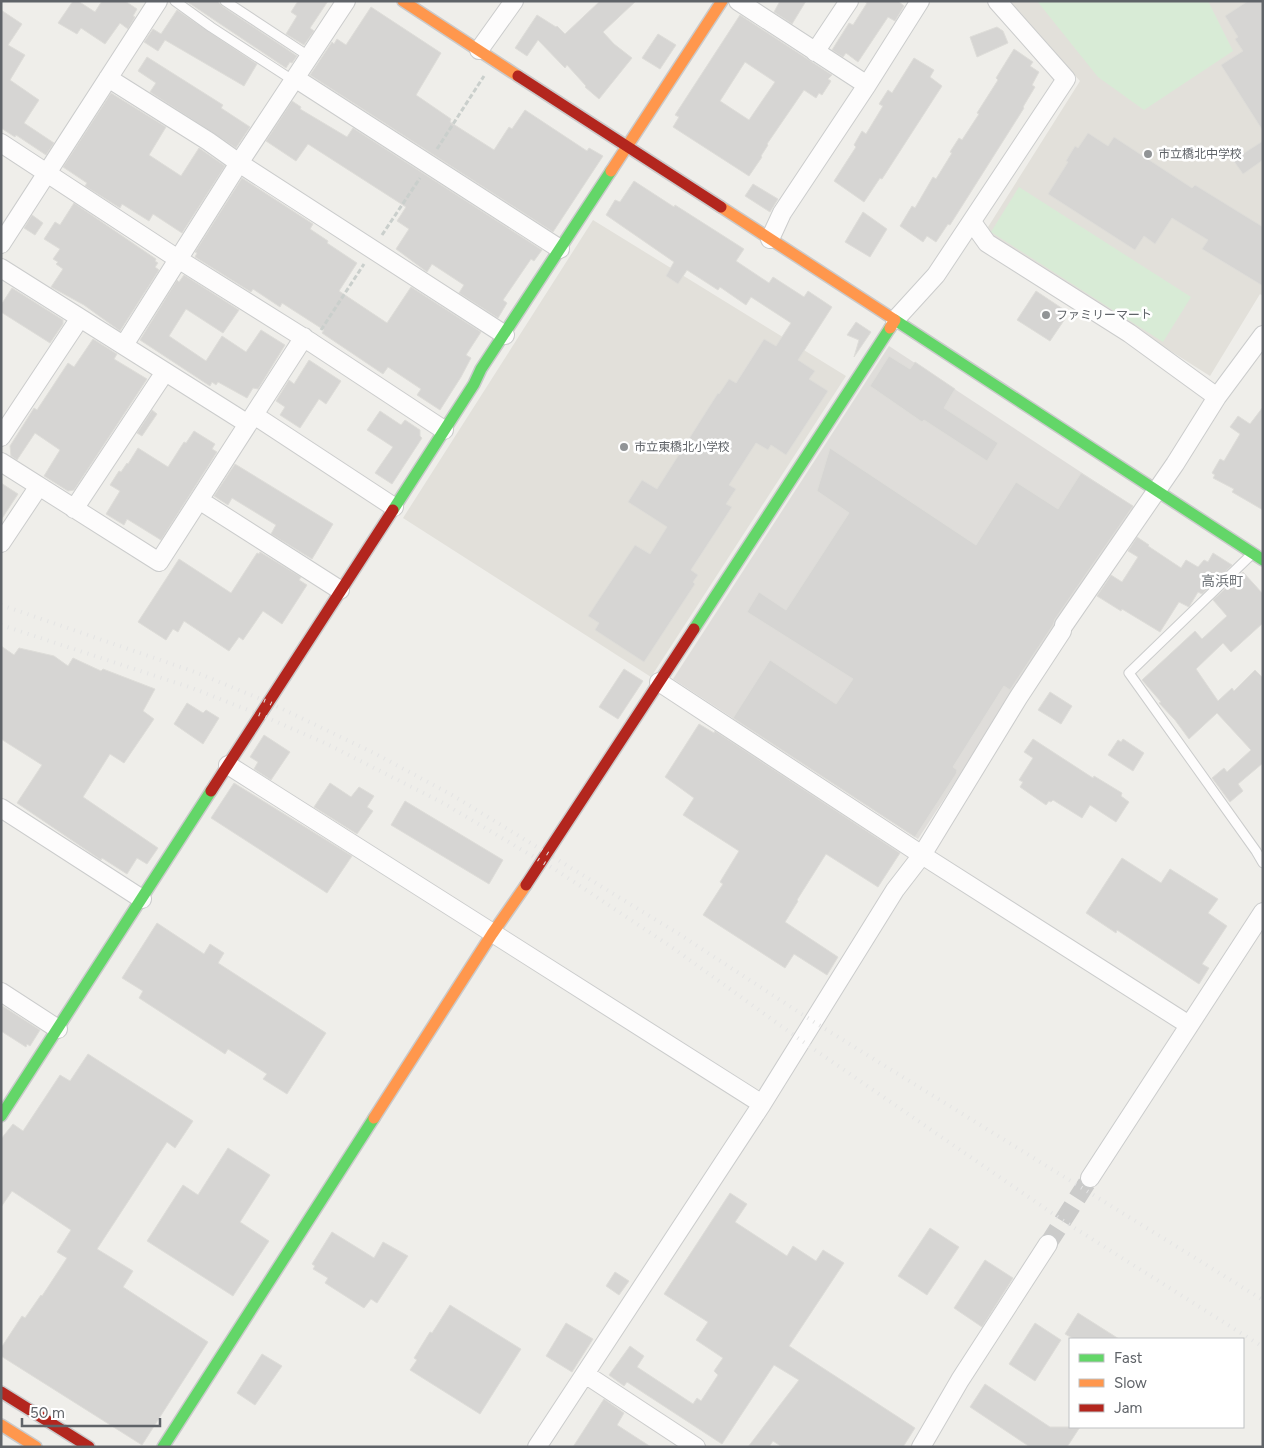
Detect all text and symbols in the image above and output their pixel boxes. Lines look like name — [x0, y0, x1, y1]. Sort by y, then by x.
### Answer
place label: 市立橋北中学校 — [1158, 147, 1242, 161]
marker: 市立橋北中学校 — [1142, 148, 1154, 160]
place label: ファミリーマート — [1056, 308, 1152, 322]
marker: ファミリーマート — [1040, 309, 1052, 321]
place label: 市立東橋北小学校 — [634, 440, 730, 454]
marker: 市立東橋北小学校 — [618, 441, 630, 453]
district label: 高浜町 — [1201, 573, 1243, 590]
legend — [1069, 1338, 1244, 1428]
text: Fast — [1114, 1349, 1143, 1367]
text: Slow — [1114, 1374, 1147, 1392]
scale bar — [22, 1396, 160, 1428]
text: Jam — [1114, 1399, 1142, 1417]
text: 50 m — [30, 1404, 65, 1422]

